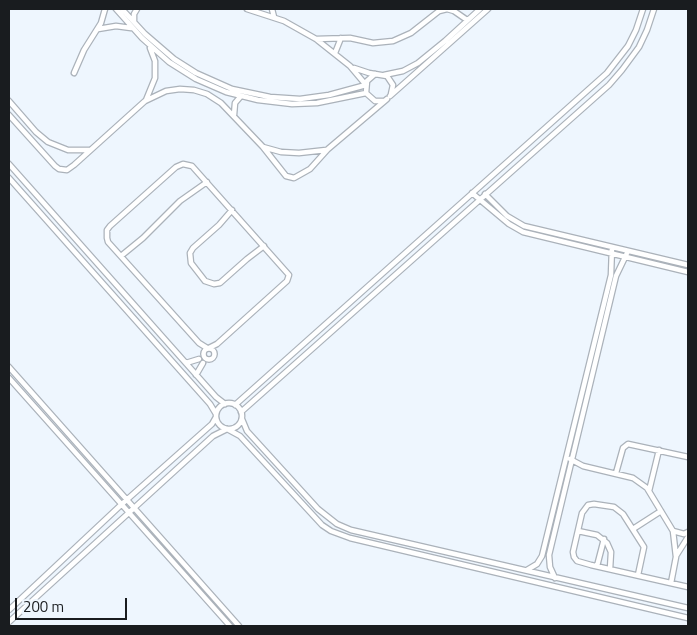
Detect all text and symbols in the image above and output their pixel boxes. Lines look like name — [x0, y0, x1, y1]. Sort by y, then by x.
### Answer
scale bar — [18, 588, 130, 620]
text: 200 m — [23, 595, 64, 618]

